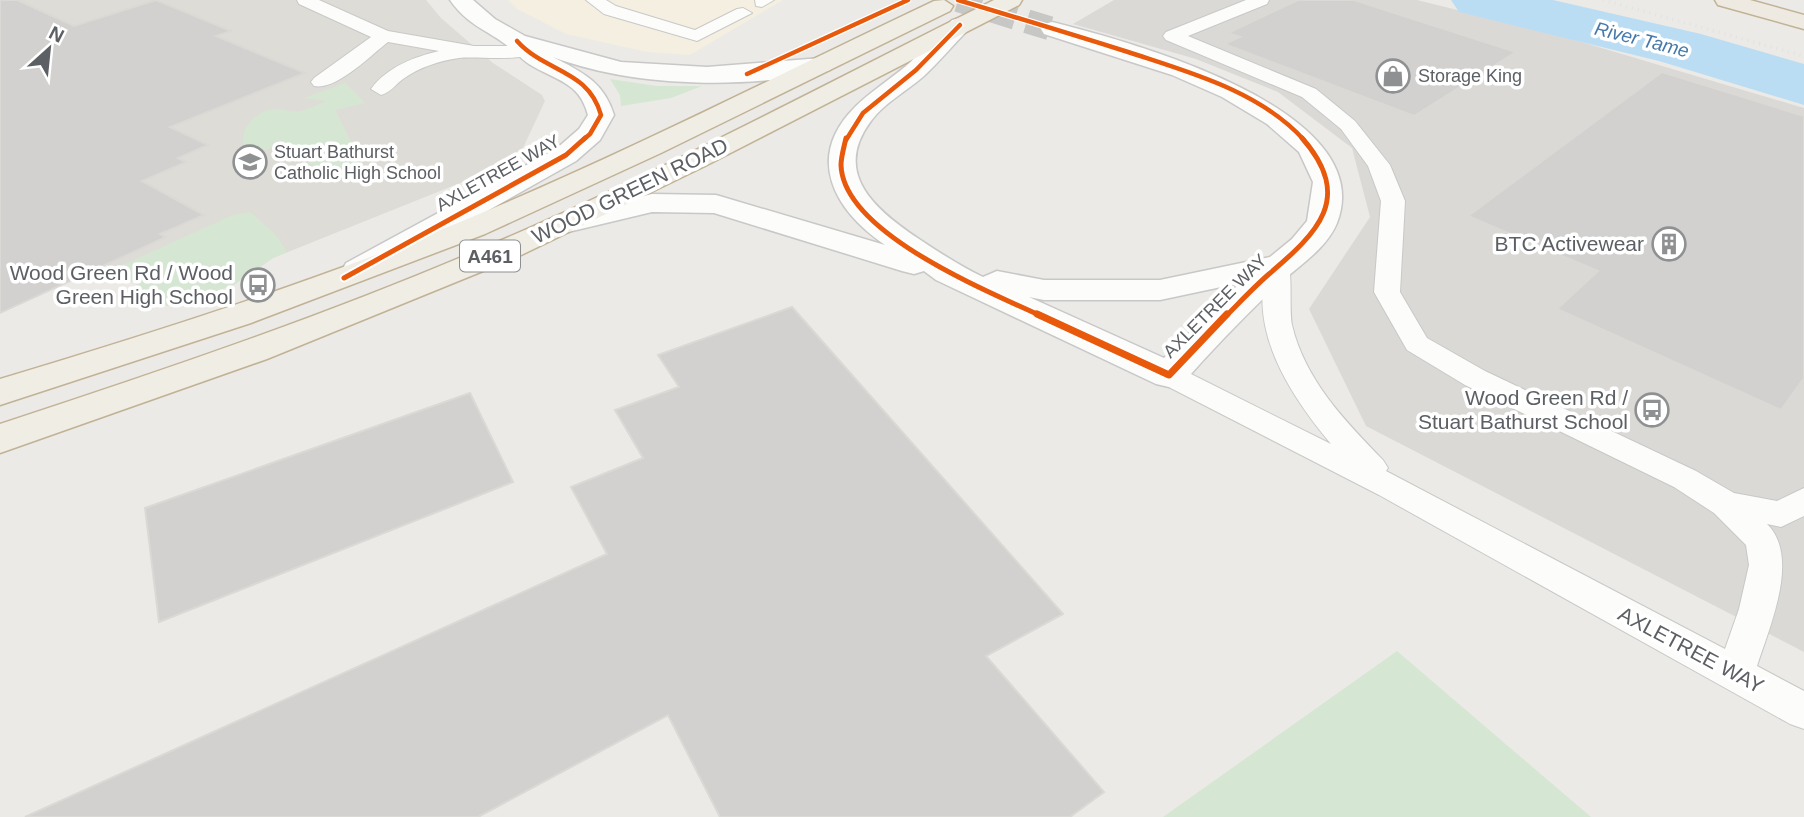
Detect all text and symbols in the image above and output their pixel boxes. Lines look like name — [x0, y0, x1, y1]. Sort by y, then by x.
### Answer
north arrow — [14, 14, 84, 84]
water label: River Tame — [1593, 18, 1691, 61]
text: N — [46, 22, 67, 47]
shop icon: Storage King — [1374, 57, 1412, 95]
place label: Storage King — [1418, 66, 1522, 86]
street label: AXLETREE WAY — [433, 131, 563, 215]
street label: WOOD GREEN ROAD — [528, 133, 731, 248]
place label: Stuart Bathurst Catholic High School — [274, 142, 441, 183]
school or university icon: Stuart Bathurst Catholic High School — [231, 143, 269, 181]
building icon: BTC Activewear — [1650, 225, 1688, 263]
place label: BTC Activewear — [1495, 232, 1644, 255]
road number: A461 — [460, 240, 520, 272]
street label: AXLETREE WAY — [1159, 250, 1271, 362]
place label: Wood Green Rd / Wood Green High School — [10, 261, 233, 308]
bus stop icon: Wood Green Rd / Wood Green High School — [239, 266, 277, 304]
place label: Wood Green Rd / Stuart Bathurst School — [1418, 386, 1628, 433]
bus stop icon: Wood Green Rd / Stuart Bathurst School — [1633, 391, 1671, 429]
street label: AXLETREE WAY — [1615, 602, 1768, 698]

